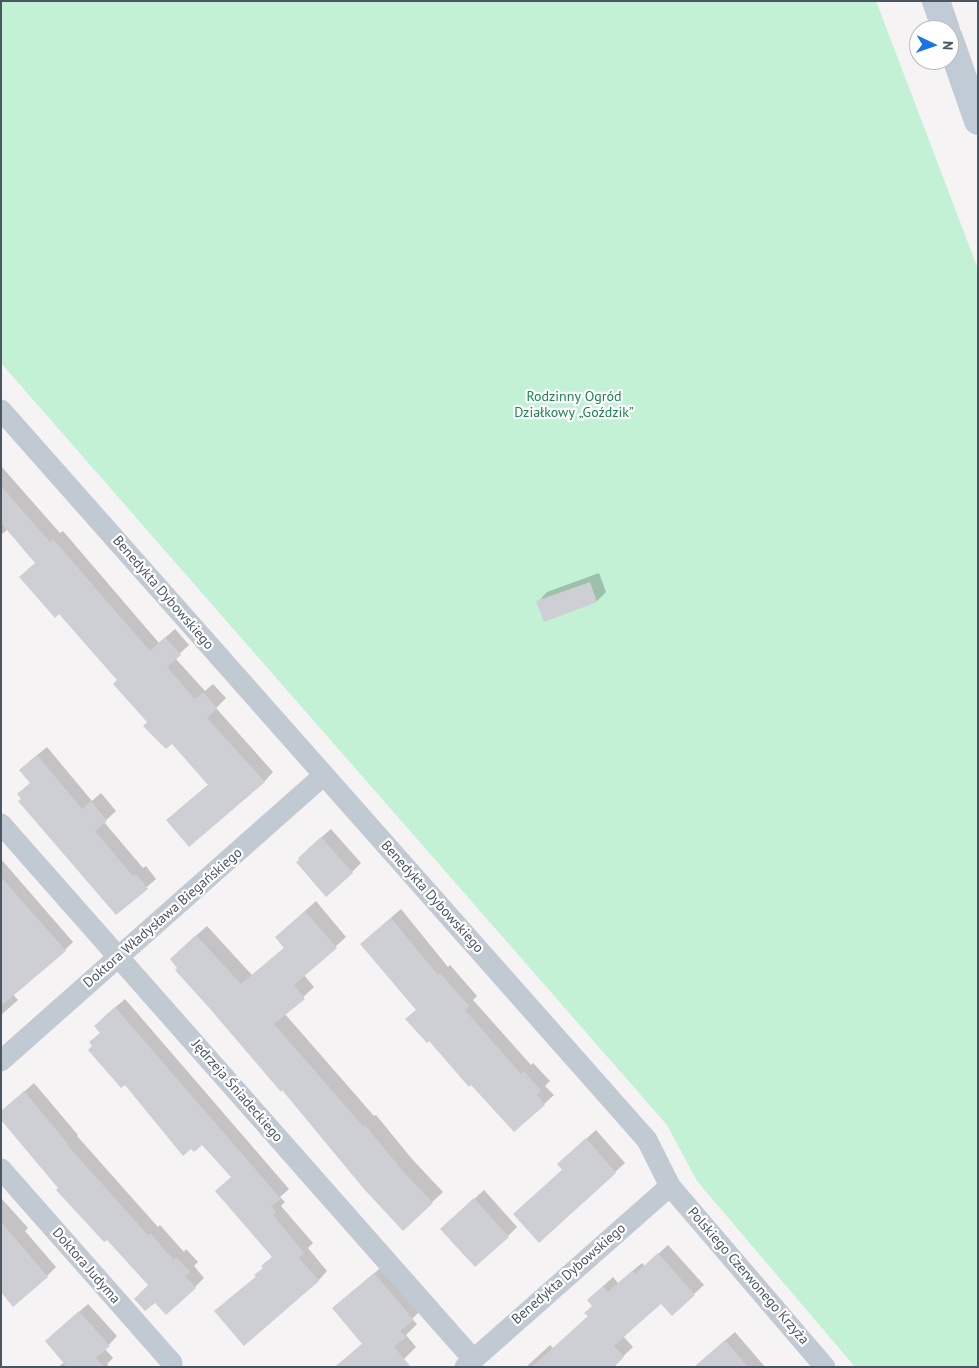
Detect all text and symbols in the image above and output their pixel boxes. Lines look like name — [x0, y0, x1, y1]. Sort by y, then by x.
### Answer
north arrow — [909, 20, 959, 70]
text: N — [939, 41, 957, 51]
park label: Rodzinny Ogród Działkowy „Goździk” — [514, 389, 634, 422]
street label: Benedykta Dybowskiego — [109, 533, 217, 653]
street label: Benedykta Dybowskiego — [377, 837, 487, 957]
street label: Doktora Władysława Biegańskiego — [80, 844, 246, 992]
street label: Jędrzeja Śniadeckiego — [188, 1036, 286, 1146]
street label: Polskiego Czerwonego Krzyża — [684, 1204, 812, 1348]
street label: Benedykta Dybowskiego — [509, 1220, 629, 1328]
street label: Doktora Judyma — [49, 1225, 123, 1307]

